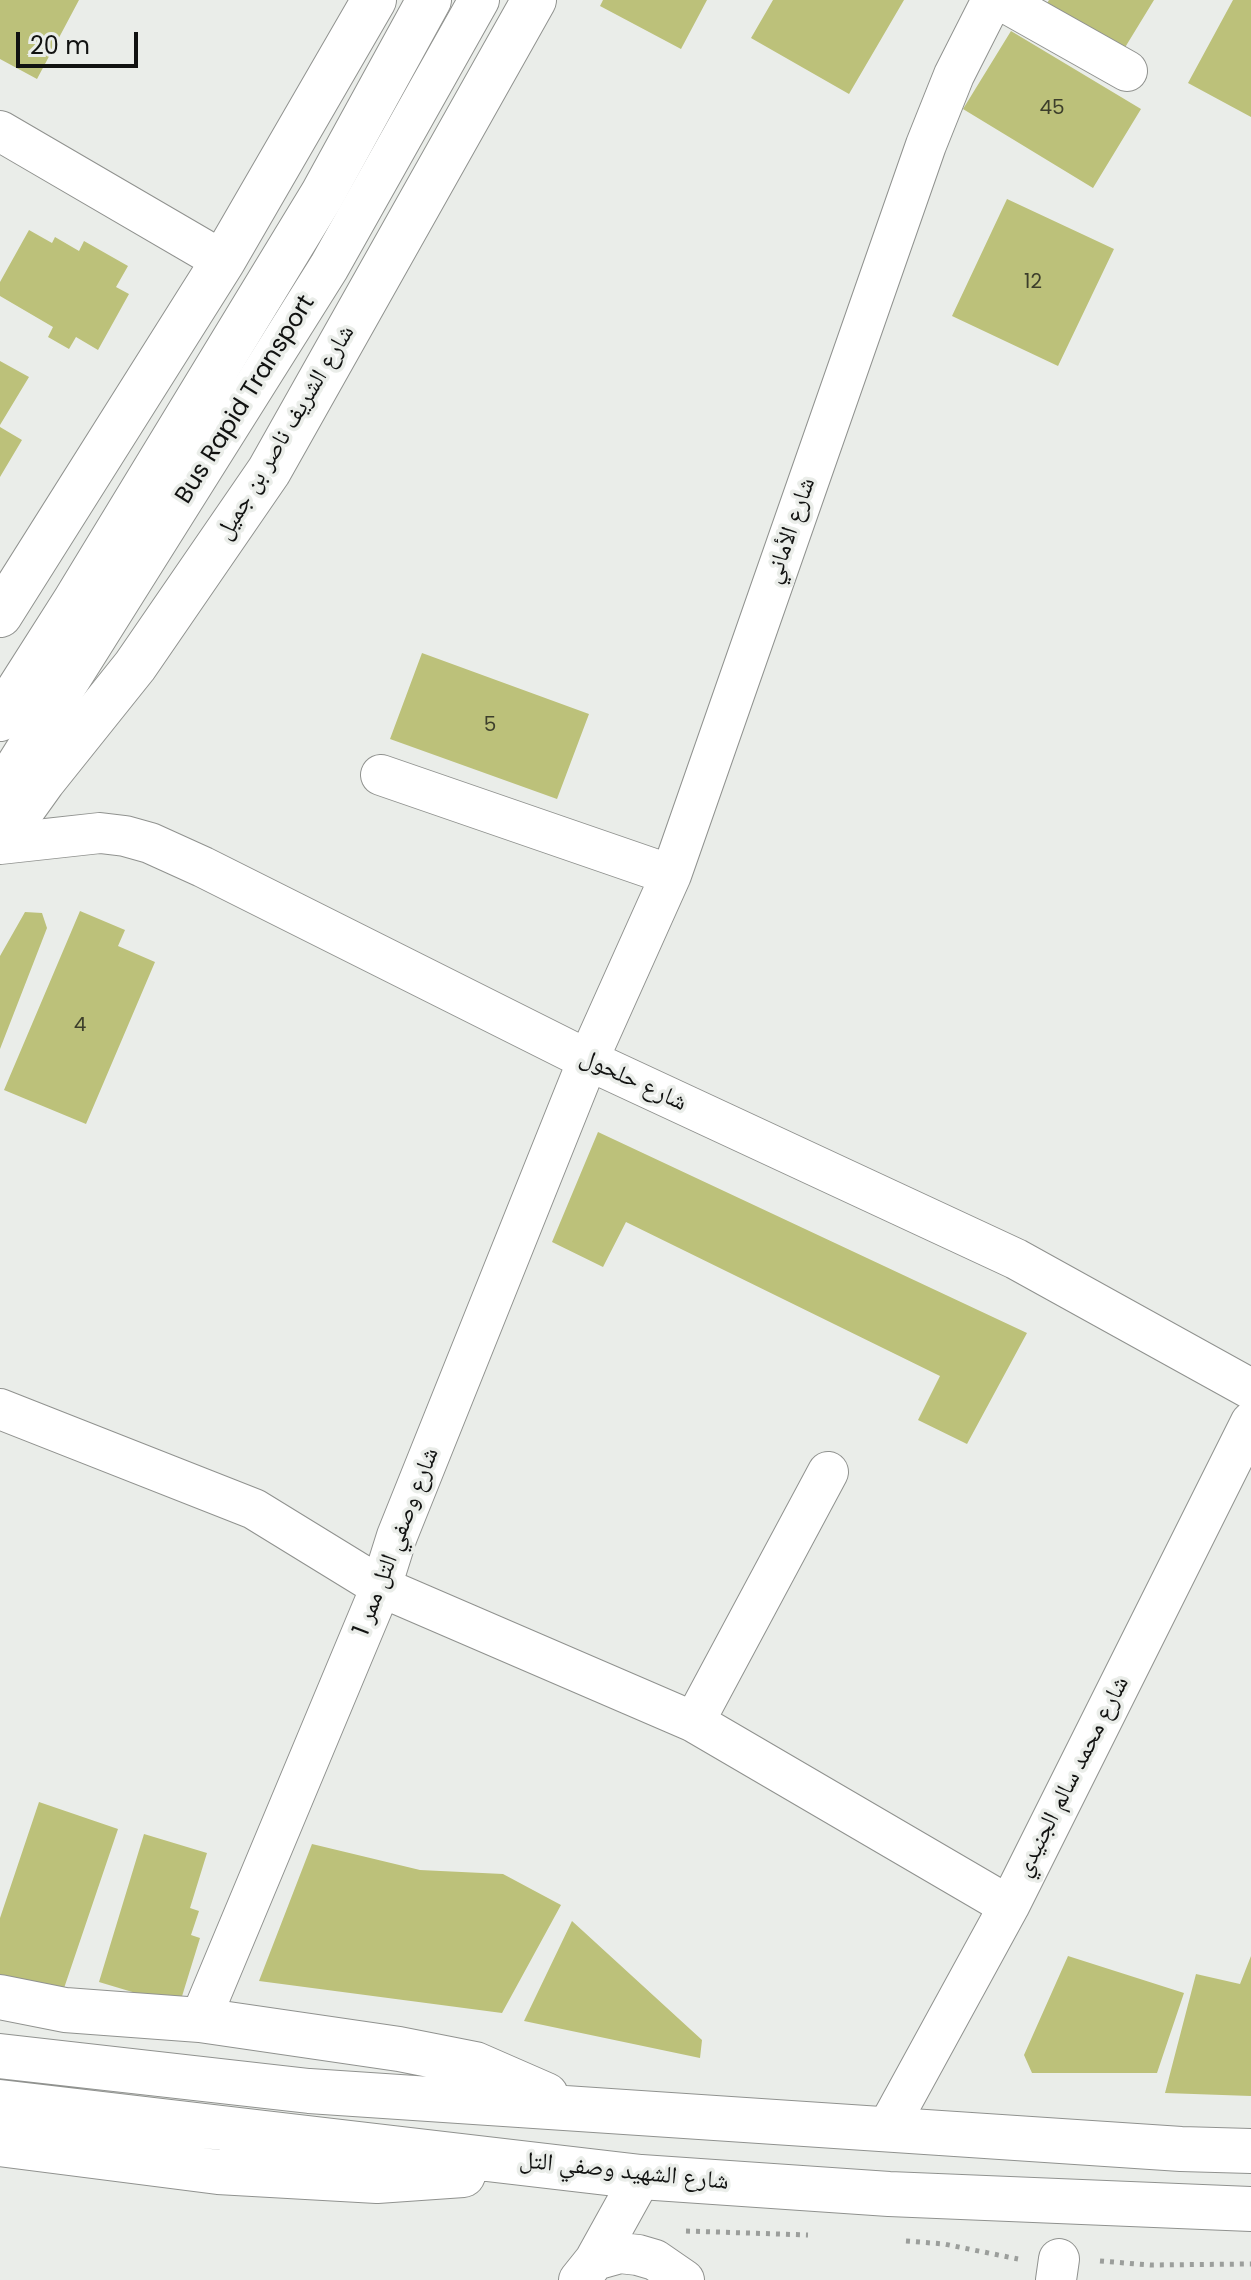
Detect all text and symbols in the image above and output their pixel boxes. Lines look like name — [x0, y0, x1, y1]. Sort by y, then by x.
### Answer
scale bar — [20, 16, 142, 66]
text: 20 m — [30, 29, 90, 62]
house number: 45 — [1039, 97, 1065, 121]
house number: 12 — [1024, 271, 1042, 295]
street label: Bus Rapid Transport — [170, 291, 322, 509]
street label: شارع الشريف ناصر بن جميل — [210, 320, 362, 546]
street label: شارع الأماني — [759, 474, 823, 588]
house number: 5 — [484, 714, 496, 738]
house number: 4 — [74, 1014, 86, 1038]
street label: شارع حلحول — [575, 1044, 691, 1118]
street label: شارع وصفي التل ممر 1 — [348, 1444, 446, 1640]
street label: شارع محمد سالم الجنيدي — [1010, 1672, 1136, 1882]
street label: شارع الشهيد وصفي التل — [518, 2147, 730, 2197]

